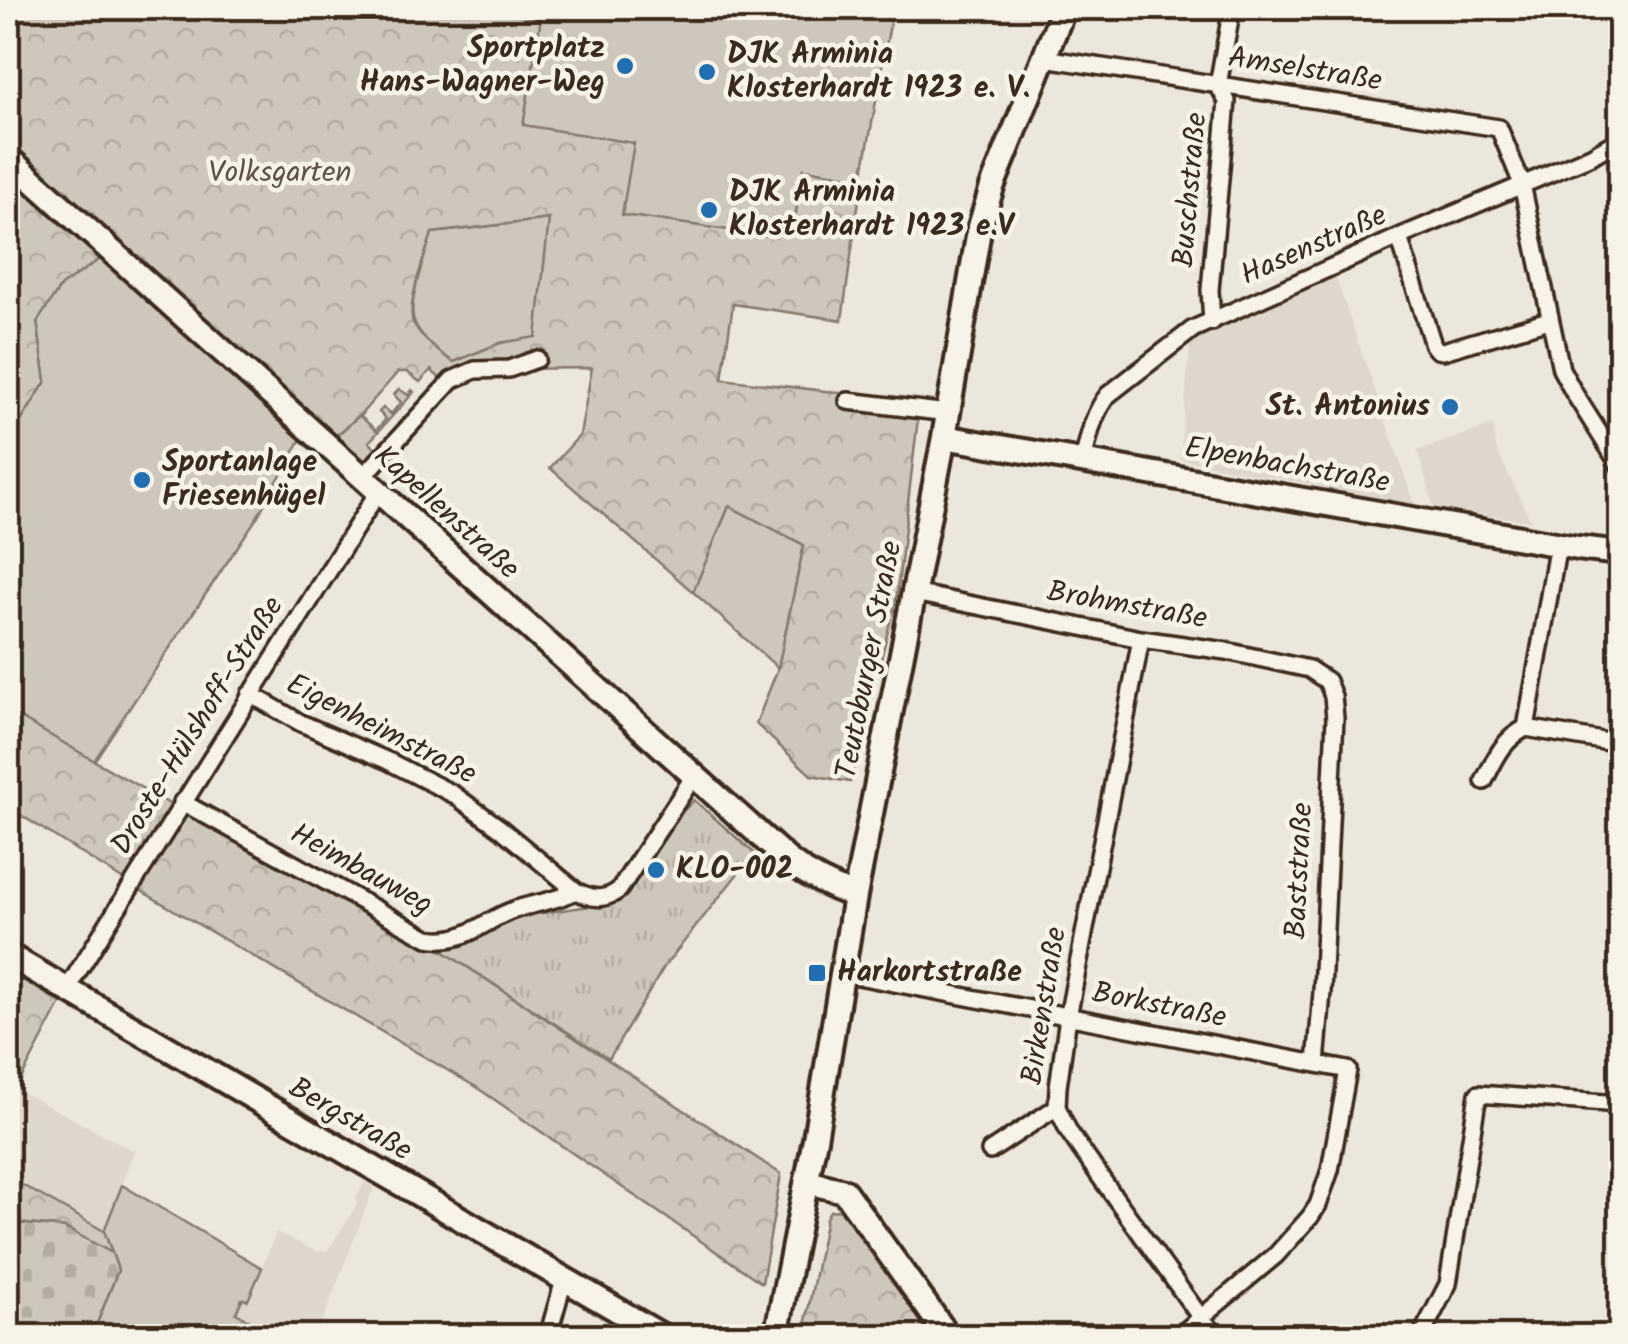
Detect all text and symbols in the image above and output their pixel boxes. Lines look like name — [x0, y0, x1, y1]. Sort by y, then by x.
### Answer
place label: Sportplatz Hans-Wagner-Weg — [360, 25, 605, 107]
place label: DJK Arminia Klosterhardt 1923 e. V. — [727, 31, 1030, 113]
street label: Amselstraße — [1225, 34, 1385, 106]
marker: Sportplatz Hans-Wagner-Weg — [614, 55, 636, 77]
marker: DJK Arminia Klosterhardt 1923 e. V. — [696, 61, 718, 83]
street label: Buschstraße — [1160, 111, 1222, 269]
park label: Volksgarten — [208, 149, 352, 197]
place label: DJK Arminia Klosterhardt 1923 e.V — [729, 169, 1015, 251]
street label: Hasenstraße — [1233, 192, 1395, 300]
marker: DJK Arminia Klosterhardt 1923 e.V — [698, 199, 720, 221]
place label: St. Antonius — [1266, 383, 1430, 431]
marker: St. Antonius — [1439, 396, 1461, 418]
street label: Elpenbachstraße — [1181, 424, 1393, 508]
street label: Kapellenstraße — [362, 434, 530, 592]
place label: Sportanlage Friesenhügel — [162, 439, 325, 521]
marker: Sportanlage Friesenhügel — [131, 469, 153, 491]
street label: Teutoburger Straße — [823, 537, 917, 783]
street label: Brohmstraße — [1043, 568, 1211, 644]
street label: Droste-Hülshoff-Straße — [99, 587, 297, 865]
street label: Eigenheimstraße — [277, 661, 485, 799]
street label: Baststraße — [1272, 801, 1328, 941]
street label: Heimbauweg — [281, 811, 441, 929]
place label: KLO-002 — [676, 846, 793, 894]
marker: KLO-002 — [645, 859, 667, 881]
street label: Birkenstraße — [1009, 924, 1081, 1088]
place label: Harkortstraße — [837, 949, 1022, 997]
marker: Harkortstraße — [806, 962, 828, 984]
street label: Borkstraße — [1088, 969, 1230, 1043]
street label: Bergstraße — [279, 1065, 421, 1175]

